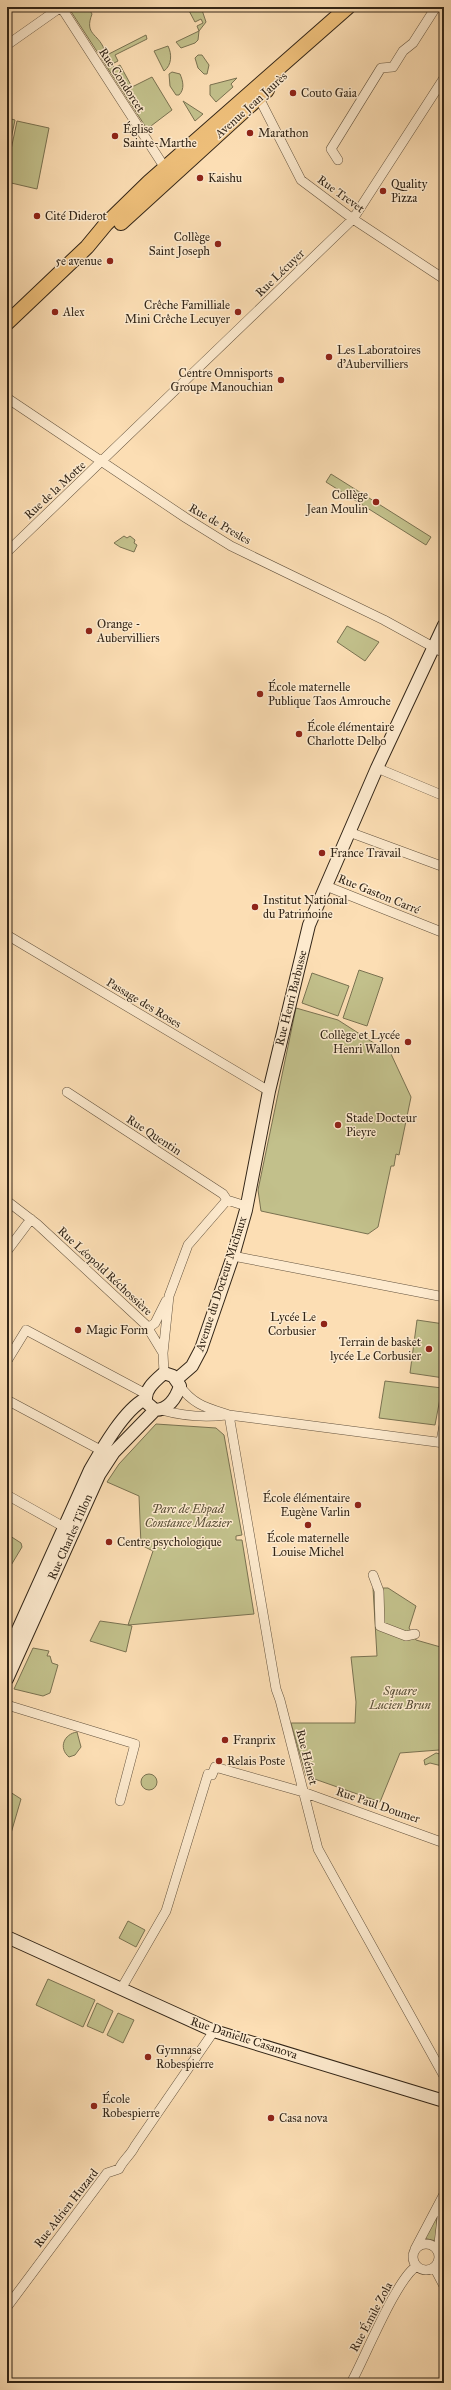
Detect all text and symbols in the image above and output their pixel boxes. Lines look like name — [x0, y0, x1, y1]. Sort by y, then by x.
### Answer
street label: Rue Condorcet — [96, 45, 148, 115]
street label: Avenue Jean Jaurès — [211, 69, 291, 142]
place label: Couto Gaia — [301, 86, 358, 100]
marker: Couto Gaia — [288, 88, 298, 98]
place label: Église Sainte-Marthe — [123, 120, 197, 150]
place label: Marathon — [258, 126, 309, 140]
marker: Marathon — [245, 128, 255, 138]
marker: Église Sainte-Marthe — [110, 131, 120, 141]
place label: Kaishu — [208, 171, 243, 185]
street label: Rue Trevet — [315, 172, 368, 216]
marker: Kaishu — [195, 173, 205, 183]
place label: Quality Pizza — [391, 177, 428, 205]
marker: Quality Pizza — [378, 186, 388, 196]
place label: Cité Diderot — [45, 209, 108, 223]
marker: Cité Diderot — [32, 211, 42, 221]
place label: Collège Saint Joseph — [149, 230, 210, 259]
marker: Collège Saint Joseph — [213, 239, 223, 249]
street label: Rue Lécuyer — [253, 246, 308, 300]
place label: 5e avenue — [55, 254, 102, 268]
marker: 5e avenue — [105, 256, 115, 266]
place label: Crêche Familliale Mini Crêche Lecuyer — [125, 298, 230, 326]
place label: Alex — [62, 305, 85, 319]
marker: Alex — [50, 307, 60, 317]
marker: Crêche Familliale Mini Crêche Lecuyer — [233, 307, 243, 317]
place label: Les Laboratoires d’Aubervilliers — [337, 343, 421, 371]
marker: Les Laboratoires d’Aubervilliers — [324, 352, 334, 362]
place label: Centre Omnisports Groupe Manouchian — [171, 366, 273, 394]
marker: Centre Omnisports Groupe Manouchian — [276, 375, 286, 385]
street label: Rue de la Motte — [21, 458, 89, 522]
place label: Collège Jean Moulin — [304, 488, 369, 517]
marker: Collège Jean Moulin — [371, 497, 381, 507]
street label: Rue de Presles — [187, 501, 253, 547]
place label: Orange - Aubervilliers — [96, 617, 160, 645]
marker: Orange - Aubervilliers — [84, 626, 94, 636]
place label: École maternelle Publique Taos Amrouche — [268, 678, 391, 709]
marker: École maternelle Publique Taos Amrouche — [255, 689, 265, 699]
place label: École élémentaire Charlotte Delbo — [307, 718, 394, 748]
marker: École élémentaire Charlotte Delbo — [294, 729, 304, 739]
place label: France Travail — [330, 846, 402, 860]
marker: France Travail — [317, 848, 327, 858]
street label: Rue Gaston Carré — [336, 871, 422, 917]
place label: Institut National du Patrimoine — [263, 893, 348, 921]
marker: Institut National du Patrimoine — [250, 902, 260, 912]
street label: Rue Henri Barbusse — [272, 949, 310, 1047]
street label: Passage des Roses — [103, 975, 184, 1032]
place label: Collège et Lycée Henri Wallon — [320, 1028, 400, 1056]
marker: Collège et Lycée Henri Wallon — [403, 1037, 413, 1047]
place label: Stade Docteur Pieyre — [346, 1111, 417, 1139]
street label: Rue Quentin — [124, 1112, 185, 1158]
marker: Stade Docteur Pieyre — [333, 1120, 343, 1130]
street label: Avenue du Docteur Michaux — [192, 1214, 250, 1354]
street label: Rue Léopold Réchossière — [55, 1224, 155, 1318]
place label: Lycée Le Corbusier — [268, 1310, 316, 1338]
marker: Lycée Le Corbusier — [319, 1319, 329, 1329]
place label: Magic Form — [86, 1323, 148, 1338]
marker: Magic Form — [73, 1325, 83, 1335]
place label: Terrain de basket lycée Le Corbusier — [330, 1335, 422, 1363]
marker: Terrain de basket lycée Le Corbusier — [424, 1344, 434, 1354]
place label: École élémentaire Eugène Varlin — [263, 1489, 350, 1520]
street label: Rue Charles Tillon — [45, 1491, 95, 1582]
marker: École élémentaire Eugène Varlin — [353, 1500, 363, 1510]
park label: Parc de Ehpad Constance Mazier — [145, 1502, 232, 1530]
marker: École maternelle Louise Michel — [303, 1520, 313, 1530]
place label: École maternelle Louise Michel — [267, 1529, 349, 1559]
place label: Centre psychologique — [117, 1535, 222, 1550]
marker: Centre psychologique — [104, 1537, 114, 1547]
park label: Square Lucien Brun — [368, 1684, 432, 1712]
street label: Rue Hémet — [293, 1728, 321, 1787]
place label: Franprix — [233, 1733, 276, 1747]
marker: Franprix — [220, 1735, 230, 1745]
place label: Relais Poste — [227, 1754, 285, 1768]
marker: Relais Poste — [214, 1756, 224, 1766]
street label: Rue Paul Doumer — [334, 1784, 422, 1826]
street label: Rue Danielle Casanova — [189, 2014, 300, 2062]
place label: Gymnase Robespierre — [156, 2043, 214, 2071]
marker: Gymnase Robespierre — [143, 2052, 153, 2062]
place label: École Robespierre — [102, 2090, 160, 2120]
marker: École Robespierre — [89, 2101, 99, 2111]
place label: Casa nova — [279, 2111, 329, 2125]
marker: Casa nova — [266, 2113, 276, 2123]
street label: Rue Adrien Huzard — [31, 2166, 101, 2250]
street label: Rue Émile Zola — [345, 2278, 396, 2354]

